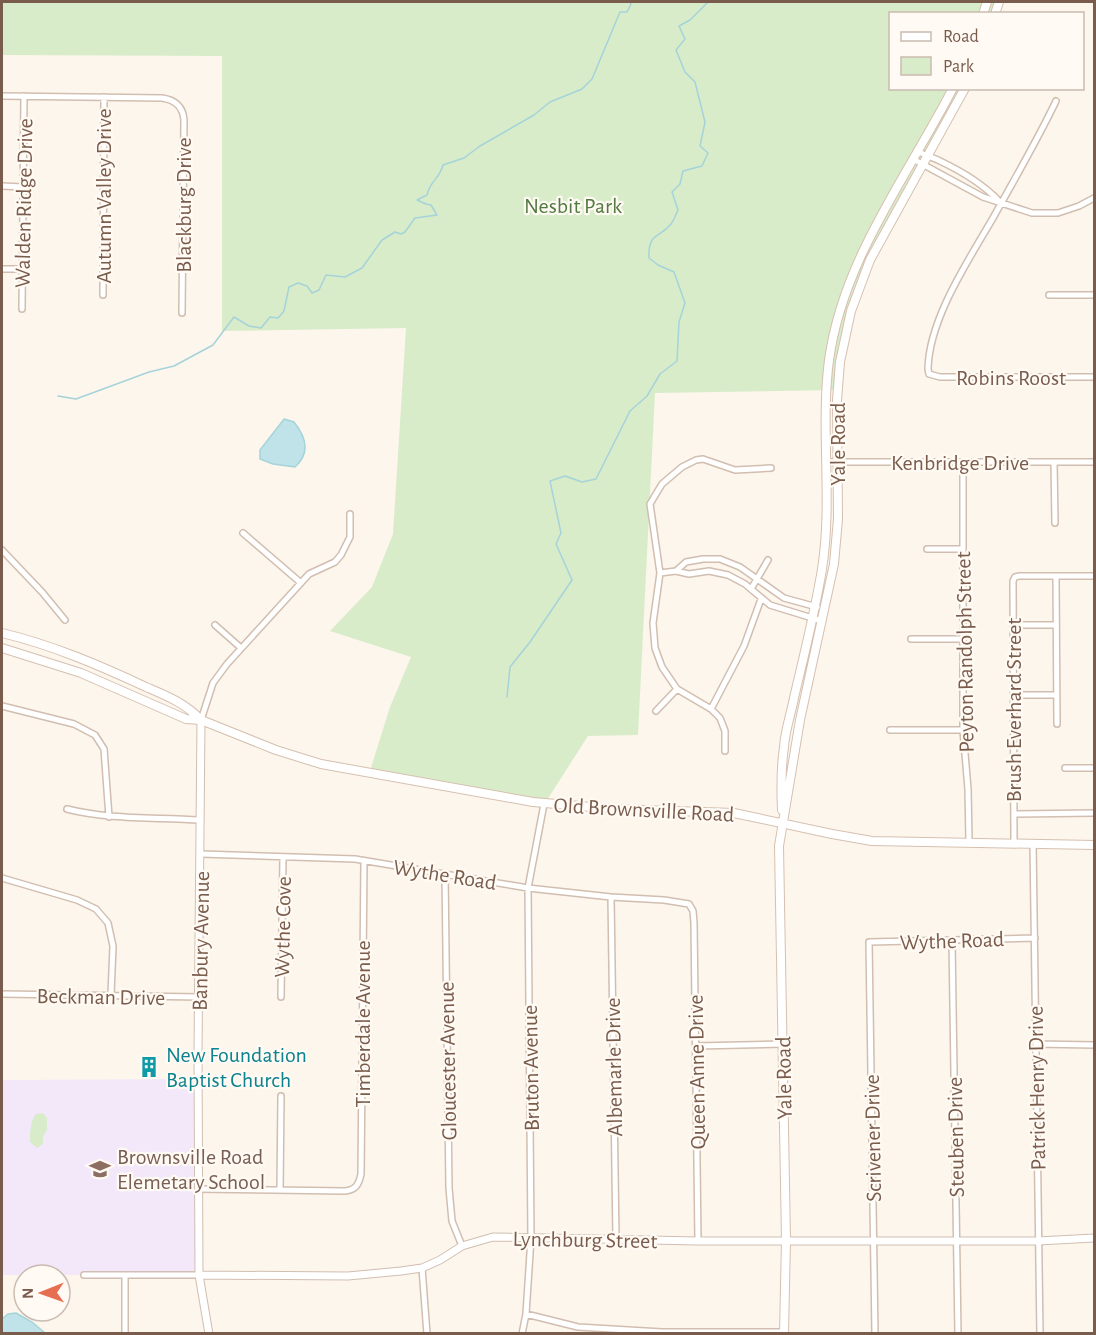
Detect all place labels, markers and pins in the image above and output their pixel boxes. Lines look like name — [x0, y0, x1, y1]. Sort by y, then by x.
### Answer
place label: New Foundation Baptist Church — [166, 1044, 307, 1091]
building icon: New Foundation Baptist Church — [137, 1055, 161, 1079]
place label: Brownsville Road Elemetary School — [117, 1146, 265, 1193]
school or university icon: Brownsville Road Elemetary School — [88, 1157, 112, 1181]

